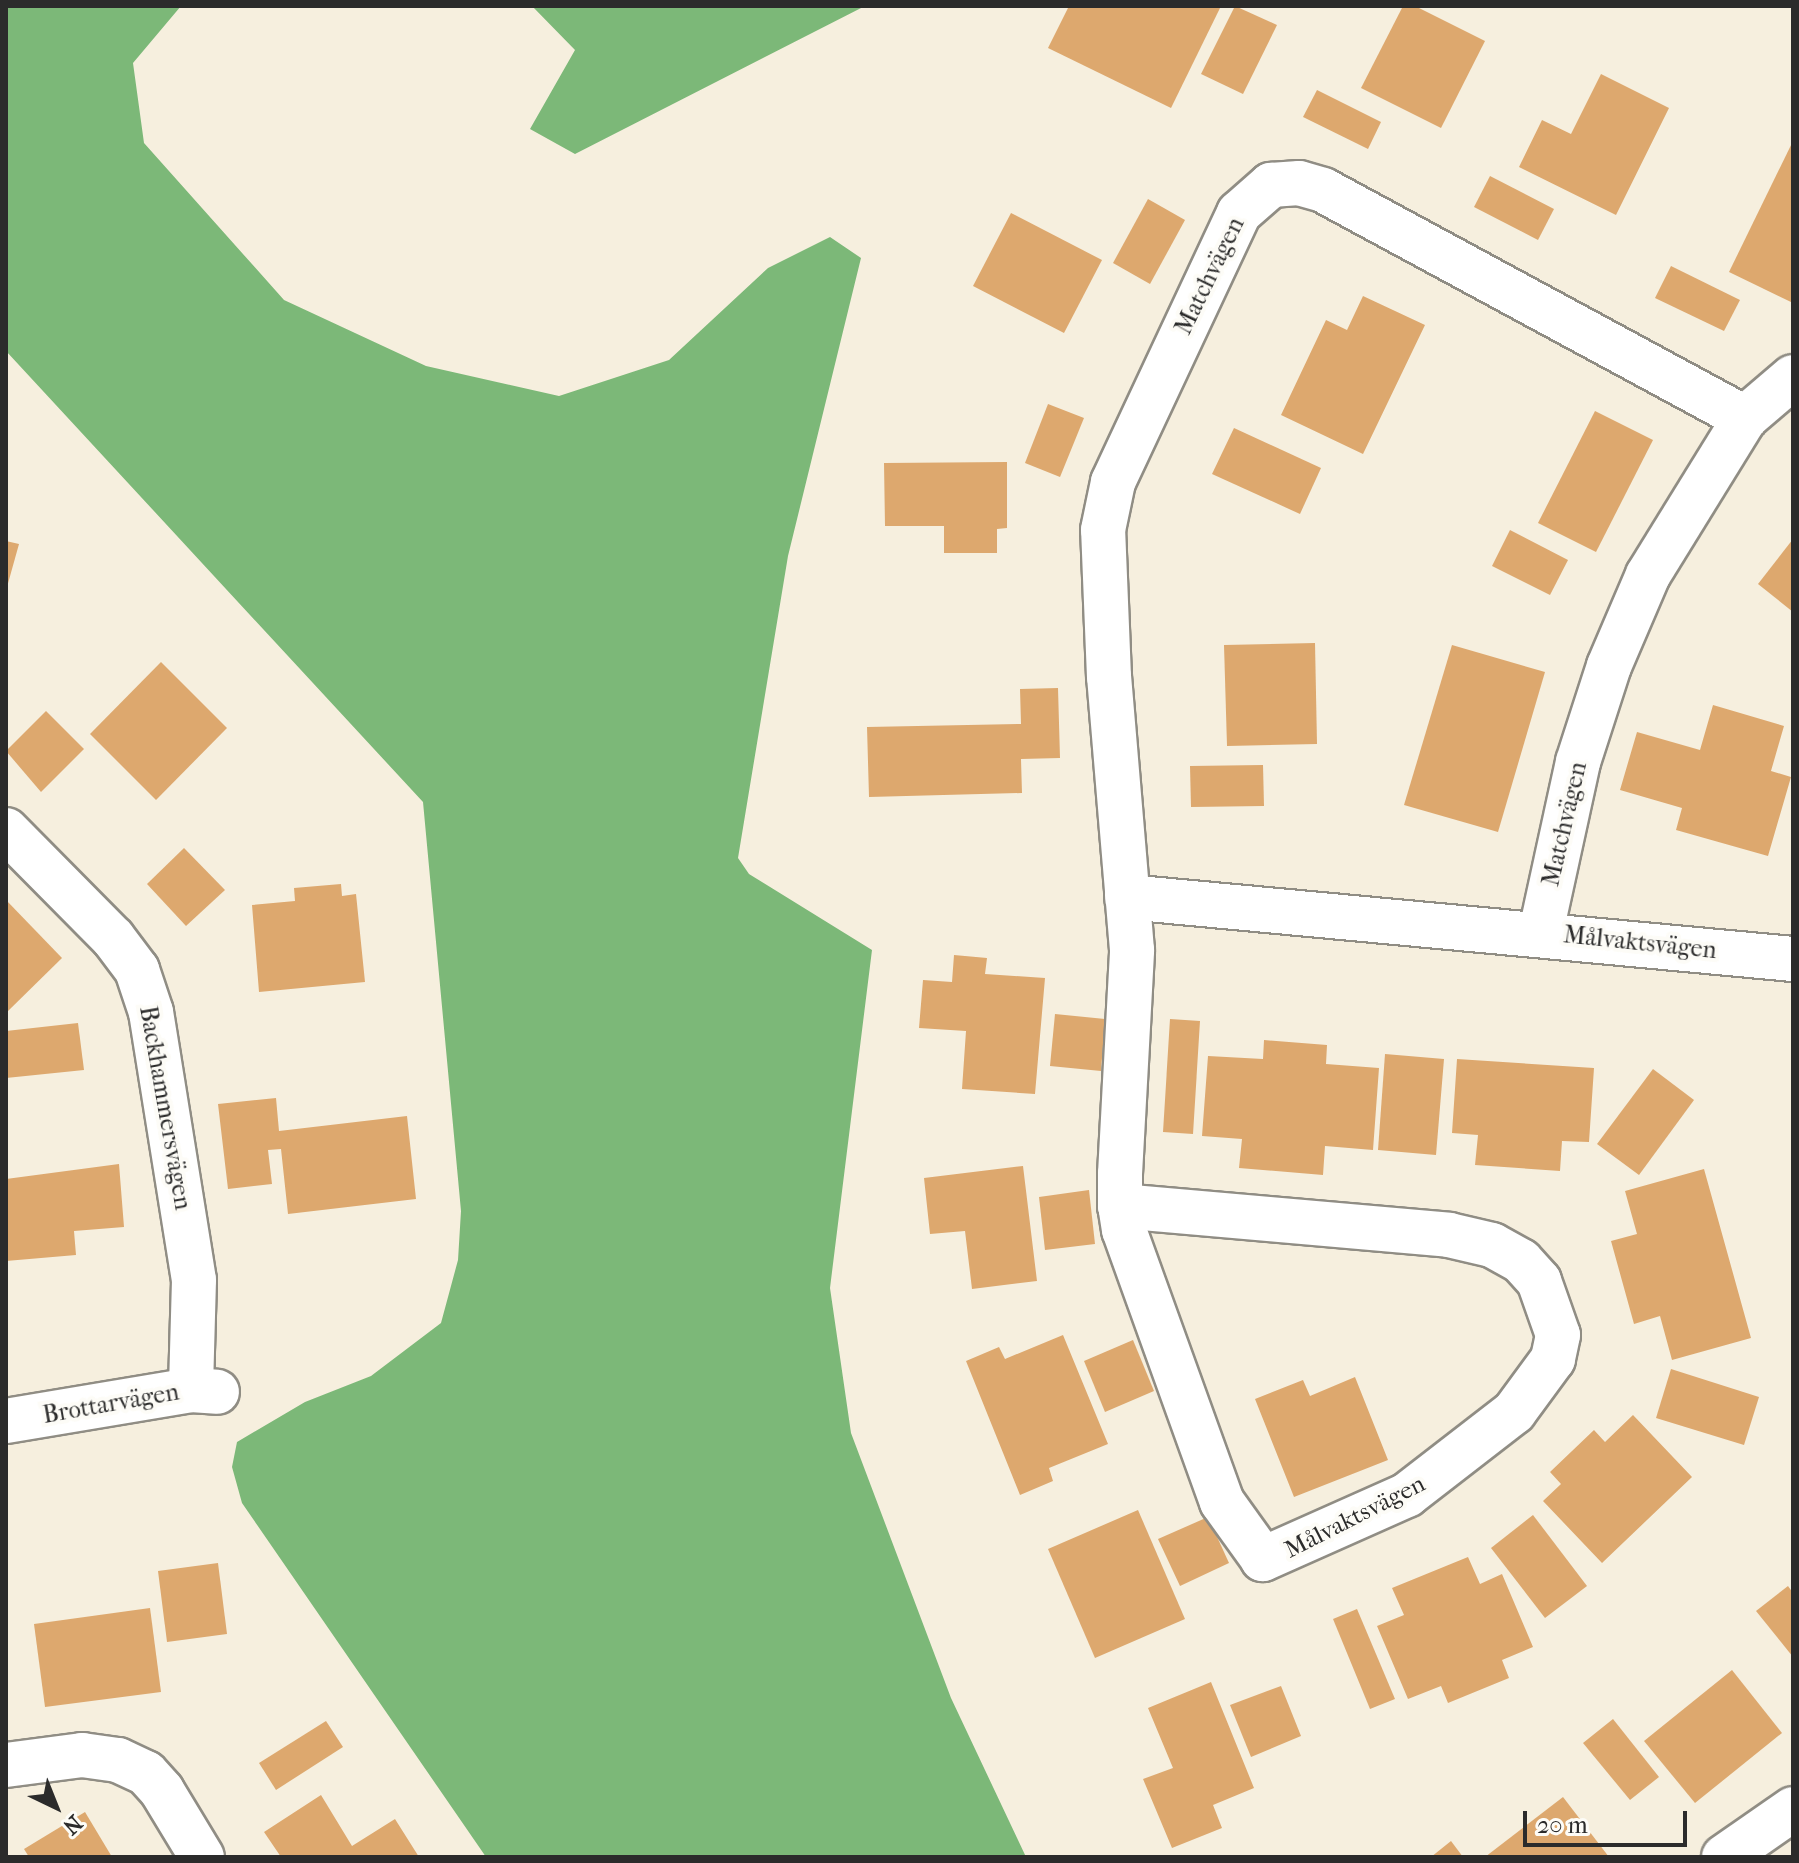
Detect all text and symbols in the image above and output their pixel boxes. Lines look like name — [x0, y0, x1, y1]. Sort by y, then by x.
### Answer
street label: Matchvägen — [1169, 213, 1251, 339]
street label: Matchvägen — [1537, 759, 1593, 889]
street label: Målvaktsvägen — [1562, 921, 1718, 965]
street label: Backhammersvägen — [133, 1004, 197, 1212]
street label: Brottarvägen — [41, 1378, 181, 1430]
street label: Målvaktsvägen — [1280, 1469, 1430, 1565]
north arrow — [16, 1767, 96, 1847]
scale bar — [1527, 1795, 1691, 1845]
text: N — [57, 1809, 87, 1840]
text: 20 m — [1537, 1811, 1588, 1839]

